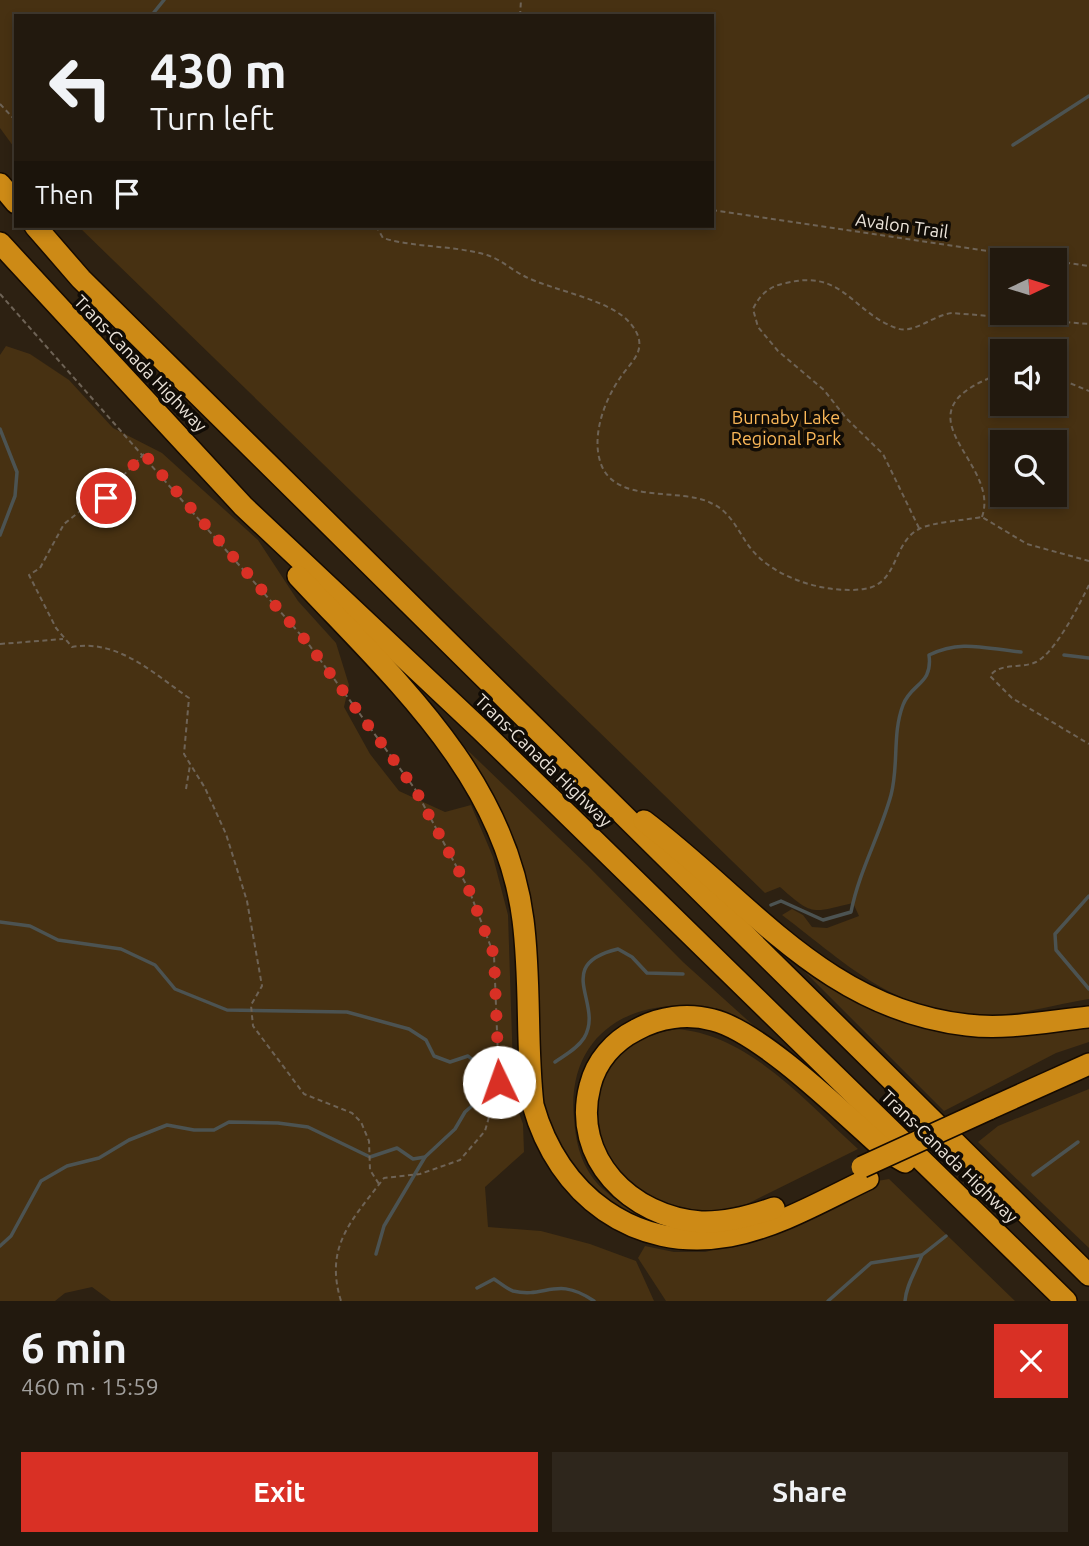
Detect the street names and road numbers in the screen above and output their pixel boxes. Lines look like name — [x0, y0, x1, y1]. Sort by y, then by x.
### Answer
street label: Avalon Trail — [854, 209, 950, 241]
street label: Trans-Canada Highway — [71, 291, 212, 436]
street label: Trans-Canada Highway — [472, 690, 617, 831]
street label: Trans-Canada Highway — [878, 1086, 1023, 1227]

